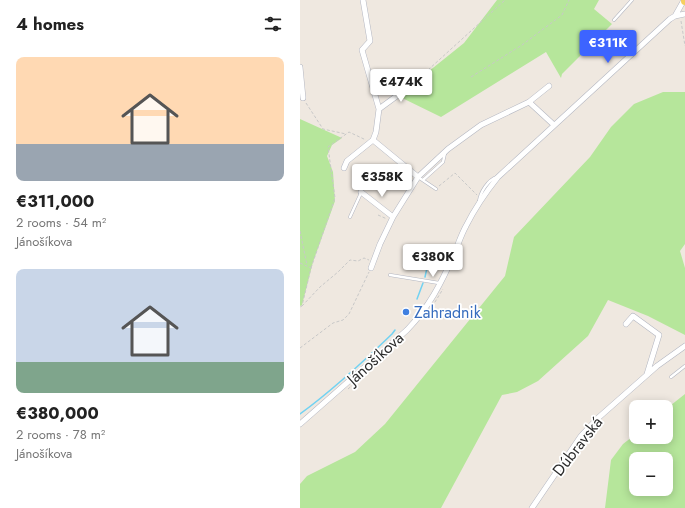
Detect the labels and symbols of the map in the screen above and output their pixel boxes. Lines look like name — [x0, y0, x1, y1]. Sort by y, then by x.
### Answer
pin: €311K — [580, 30, 636, 64]
pin: €474K — [373, 69, 429, 103]
pin: €358K — [354, 164, 410, 198]
pin: €380K — [405, 244, 461, 278]
place label: Zahradnik — [414, 301, 482, 324]
marker: Zahradnik — [401, 307, 411, 317]
street label: Jánošíkova — [340, 327, 409, 391]
street label: Dúbravská — [547, 412, 608, 481]

